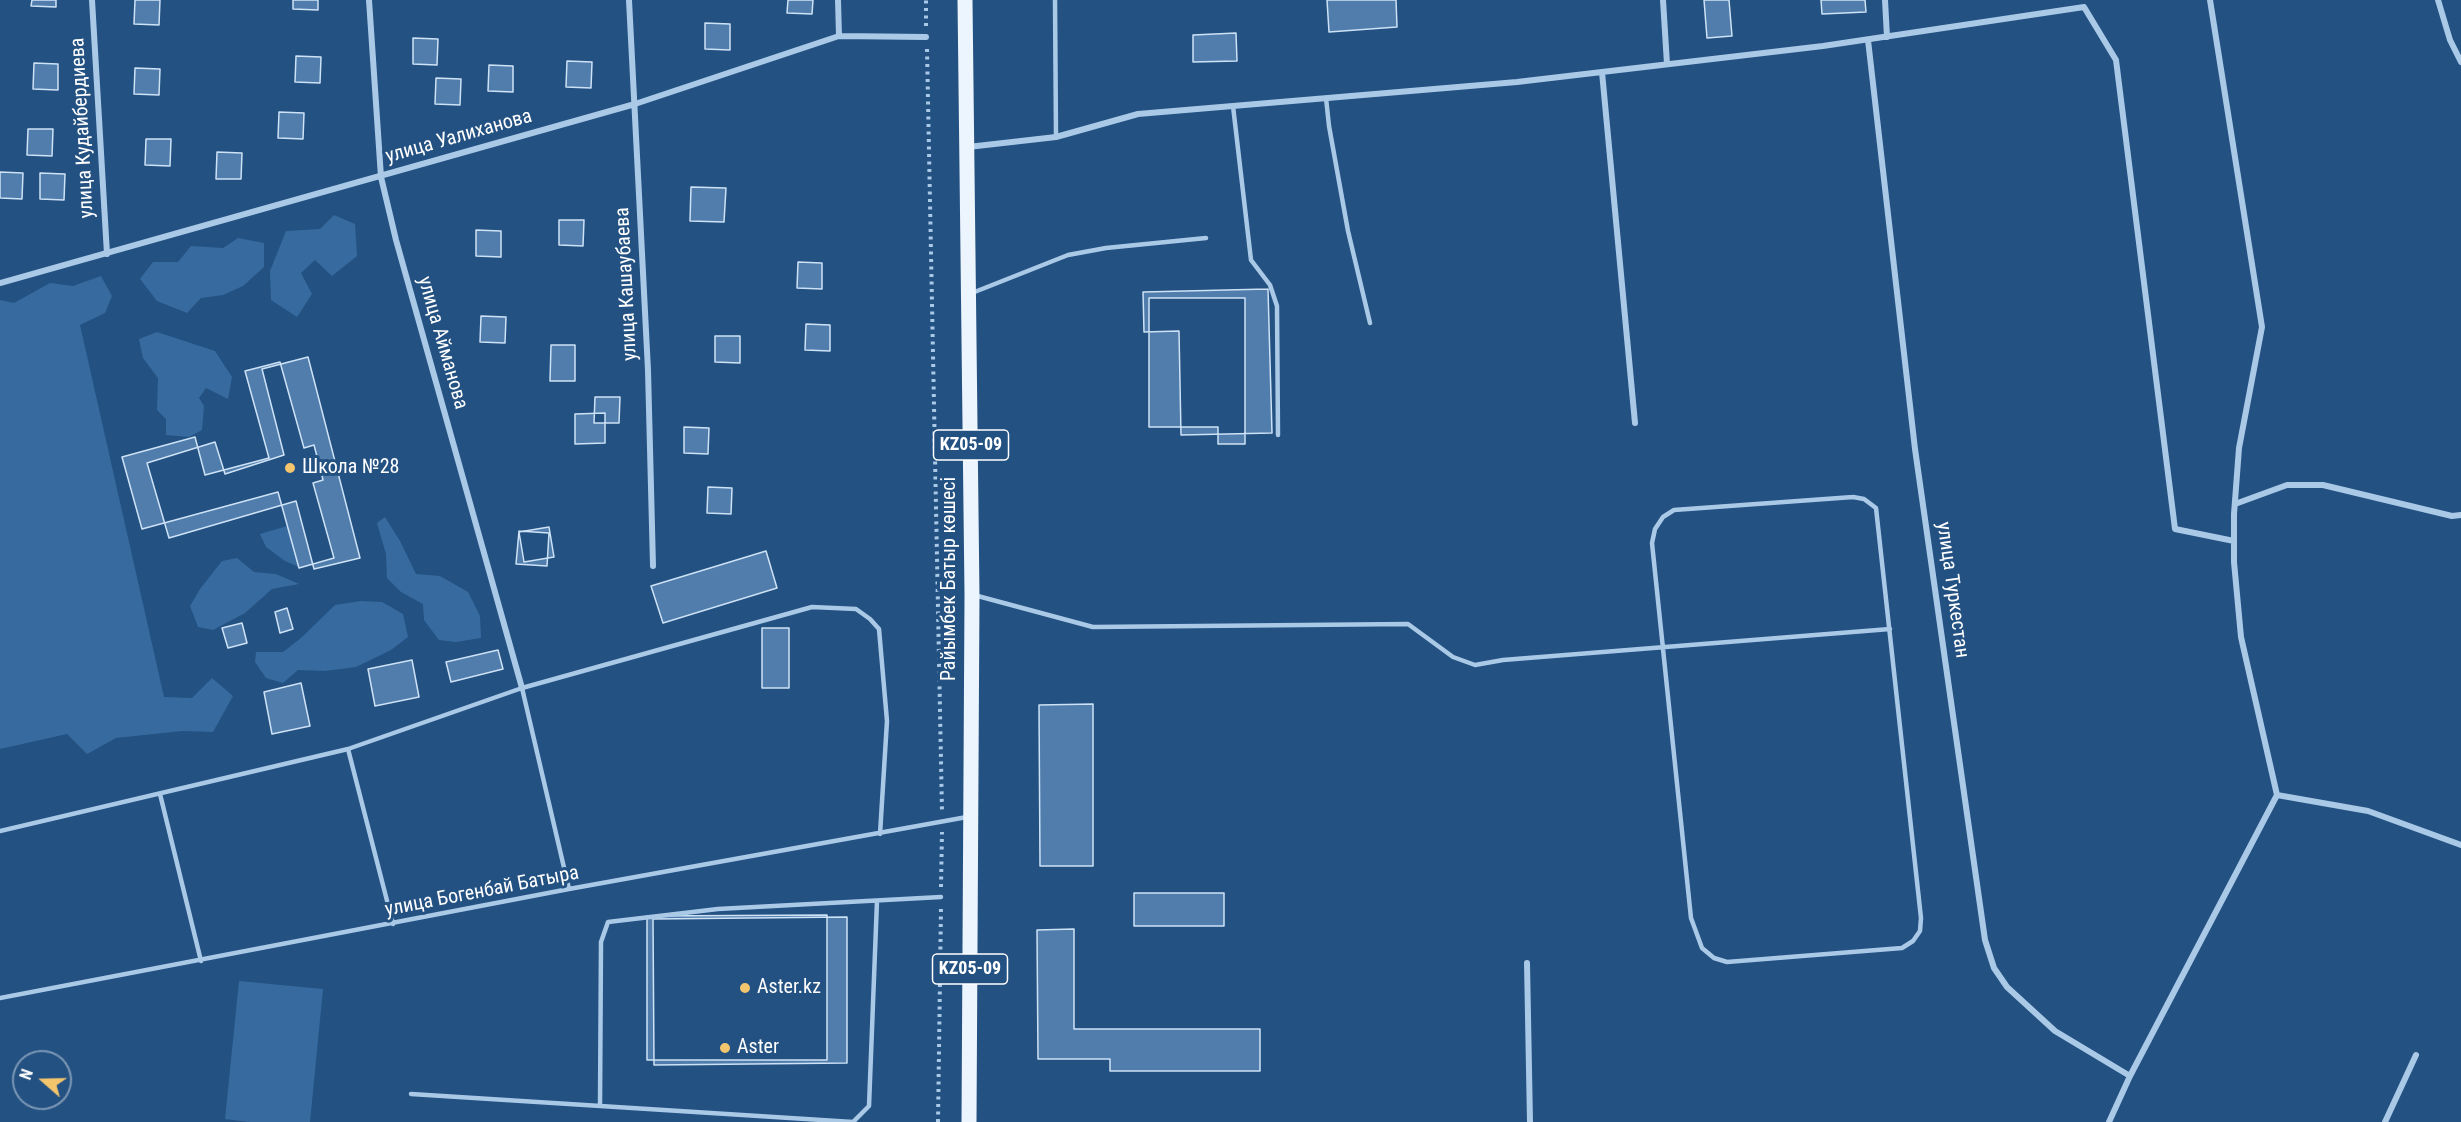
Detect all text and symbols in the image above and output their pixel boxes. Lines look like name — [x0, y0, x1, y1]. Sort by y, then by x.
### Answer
street label: улица Кудайбердиева — [66, 37, 100, 219]
street label: улица Уалиханова — [383, 105, 535, 169]
street label: улица Кашаубаева — [611, 207, 643, 361]
street label: улица Айманова — [412, 274, 472, 412]
road number: KZ05-09 — [934, 430, 1008, 460]
place label: Школа №28 — [302, 456, 399, 480]
marker: Школа №28 — [283, 461, 297, 475]
street label: Райымбек Батыр көшесі — [938, 477, 962, 681]
street label: улица Туркестан — [1931, 520, 1973, 660]
street label: улица Богенбай Батыра — [383, 861, 581, 923]
road number: KZ05-09 — [932, 954, 1008, 984]
place label: Aster.kz — [757, 976, 821, 1000]
marker: Aster.kz — [738, 981, 752, 995]
place label: Aster — [737, 1036, 779, 1060]
marker: Aster — [718, 1041, 732, 1055]
north arrow — [12, 1050, 72, 1110]
text: N — [16, 1067, 37, 1082]

